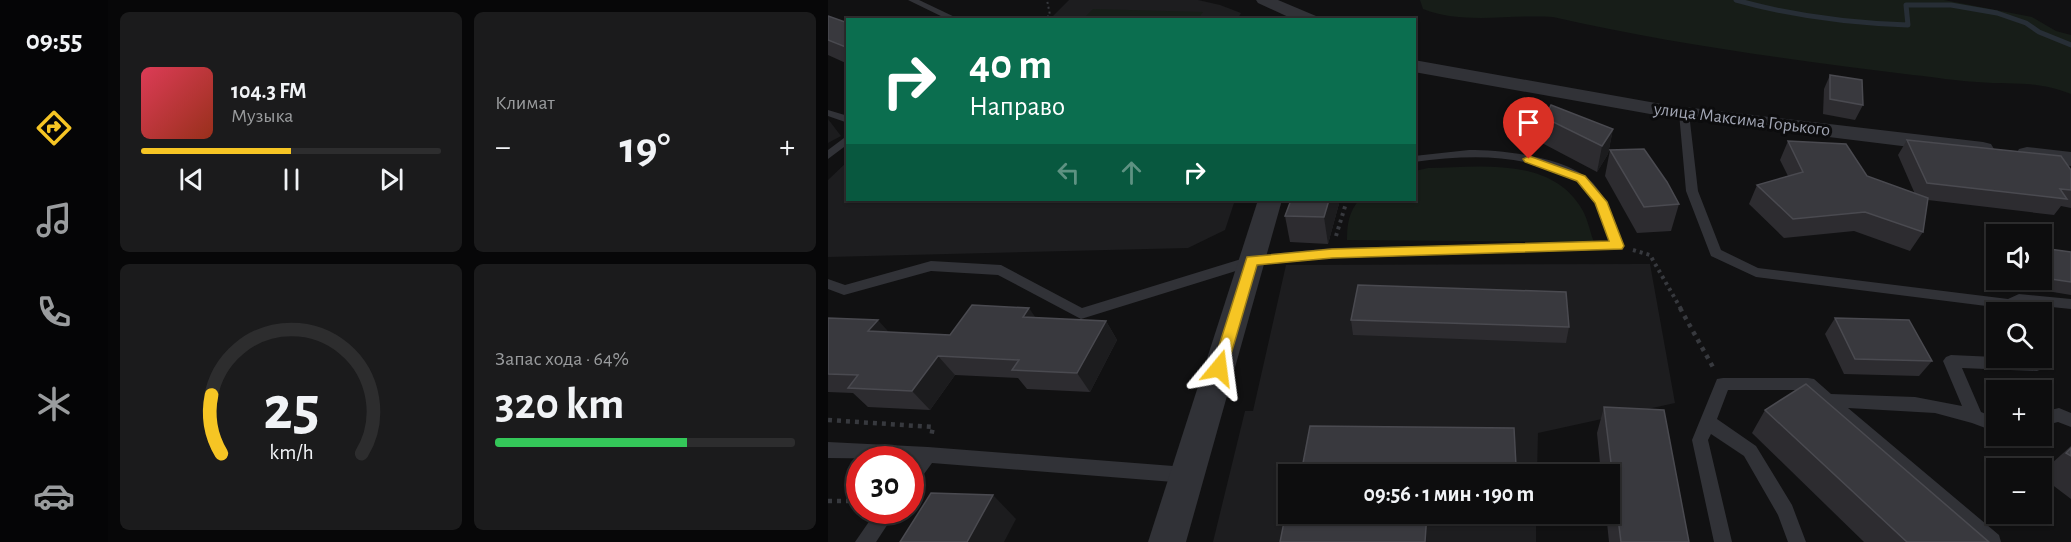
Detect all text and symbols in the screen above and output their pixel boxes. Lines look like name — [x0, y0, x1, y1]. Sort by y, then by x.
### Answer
text: 09:55 — [26, 27, 82, 54]
icon: right — [870, 42, 948, 120]
text: 40 m — [969, 44, 1052, 86]
text: 104.3 FM — [231, 80, 307, 102]
text: Климат — [495, 93, 555, 113]
text: Направо — [969, 93, 1065, 120]
pin — [1503, 97, 1554, 159]
street label: улица Максима Горького — [1652, 100, 1831, 140]
text: Музыка — [231, 106, 293, 126]
icon: arrive — [1512, 106, 1545, 139]
icon: directions — [33, 107, 75, 149]
text: 19° — [619, 126, 671, 171]
text: − — [495, 131, 511, 164]
text: + — [779, 131, 795, 164]
icon: left — [1052, 156, 1085, 189]
icon: ahead — [1115, 156, 1148, 189]
icon: right — [1178, 156, 1211, 189]
icon: previous — [175, 163, 208, 196]
icon: pause — [275, 163, 308, 196]
icon: next — [375, 163, 408, 196]
icon: music — [33, 199, 75, 241]
map controls — [1986, 224, 2052, 524]
button: sound — [1986, 224, 2052, 290]
icon: phone — [33, 291, 75, 333]
button: search — [1986, 302, 2052, 368]
position arrow — [1187, 336, 1251, 400]
text: Запас хода · 64% — [495, 349, 629, 369]
text: 25 — [263, 378, 319, 440]
button: + — [1986, 380, 2052, 446]
text: 320 km — [495, 382, 624, 427]
icon: climate — [33, 383, 75, 425]
text: km/h — [269, 442, 313, 463]
speed limit sign: 30 — [846, 446, 924, 524]
button: − — [1986, 458, 2052, 524]
icon: car — [33, 475, 75, 517]
text: 09:56 · 1 мин · 190 m — [1364, 483, 1534, 505]

